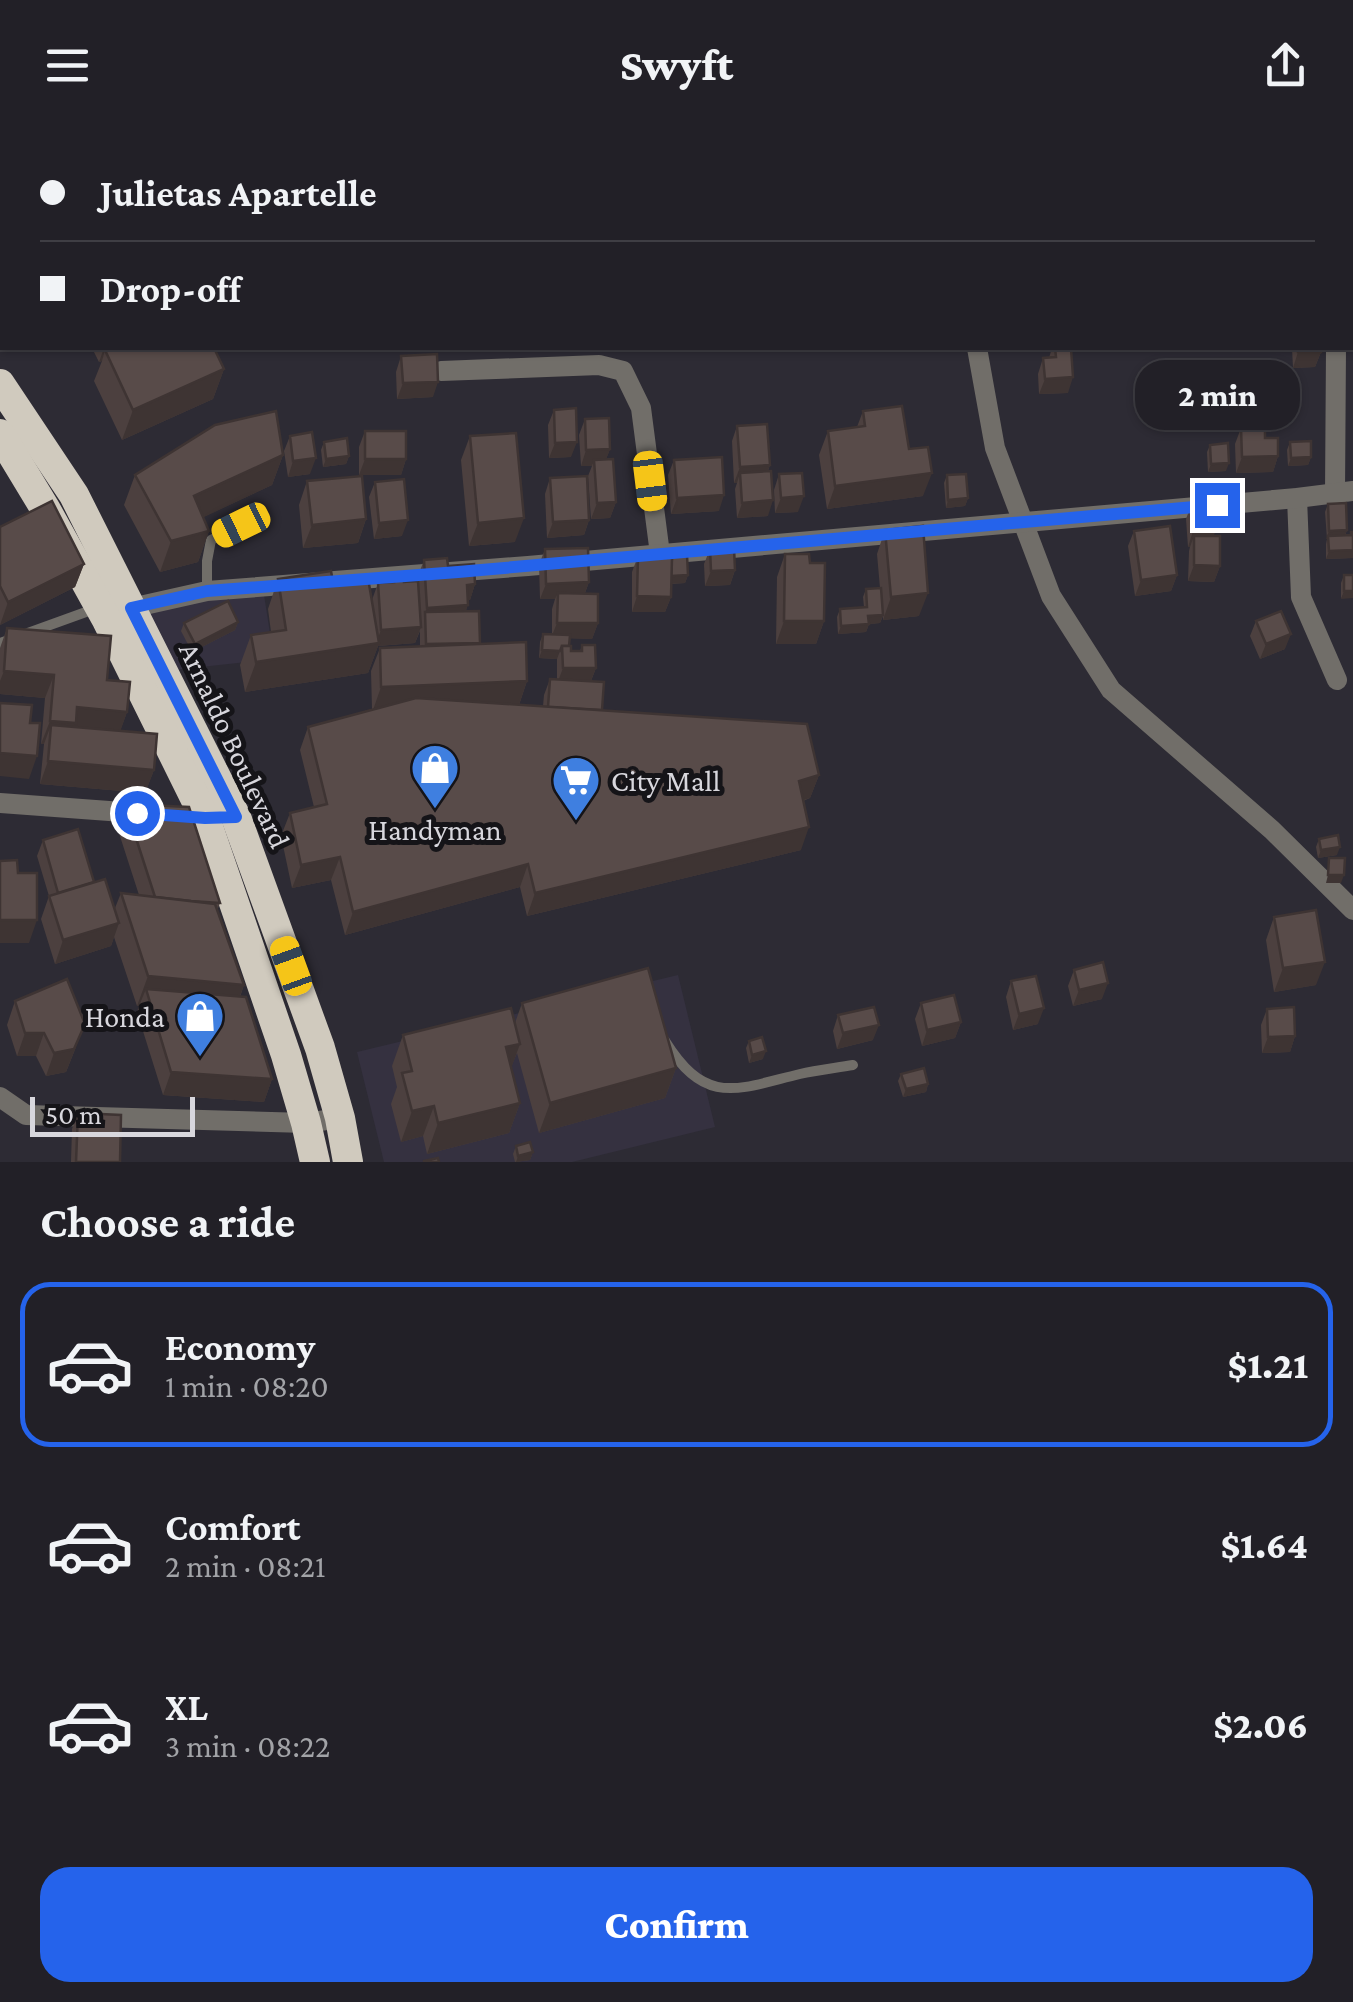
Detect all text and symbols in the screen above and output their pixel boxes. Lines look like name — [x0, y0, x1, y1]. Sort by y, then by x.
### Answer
icon: menu — [40, 38, 95, 93]
icon: share — [1258, 38, 1313, 93]
text: Swyft — [620, 40, 733, 90]
text: Julietas Apartelle — [100, 172, 377, 214]
text: Drop-off — [100, 268, 241, 310]
callout: 2 min — [1134, 360, 1300, 430]
text: 2 min — [1178, 377, 1257, 413]
car — [631, 449, 669, 513]
route end — [1195, 483, 1240, 528]
car — [207, 498, 275, 552]
street label: Arnaldo Boulevard — [173, 637, 297, 853]
shop icon: Handyman — [409, 742, 461, 810]
supermarket icon: City Mall — [550, 754, 602, 822]
place label: City Mall — [611, 764, 720, 798]
route start — [115, 791, 160, 836]
place label: Handyman — [368, 813, 502, 847]
car — [267, 933, 315, 999]
shop icon: Honda — [174, 990, 226, 1058]
place label: Honda — [85, 1000, 165, 1033]
scale bar — [30, 1092, 195, 1136]
text: 50 m — [45, 1099, 102, 1130]
text: Choose a ride — [40, 1197, 295, 1247]
icon: car — [45, 1320, 135, 1410]
text: Economy — [165, 1326, 315, 1368]
text: $1.21 — [1228, 1344, 1308, 1386]
text: 1 min · 08:20 — [165, 1368, 329, 1404]
icon: car — [45, 1500, 135, 1590]
text: Comfort — [165, 1506, 301, 1548]
text: $1.64 — [1220, 1524, 1308, 1566]
text: 2 min · 08:21 — [165, 1548, 326, 1584]
icon: car — [45, 1680, 135, 1770]
text: XL — [165, 1686, 208, 1728]
text: $2.06 — [1213, 1704, 1308, 1746]
text: 3 min · 08:22 — [165, 1728, 330, 1764]
button: Confirm — [40, 1867, 1313, 1982]

